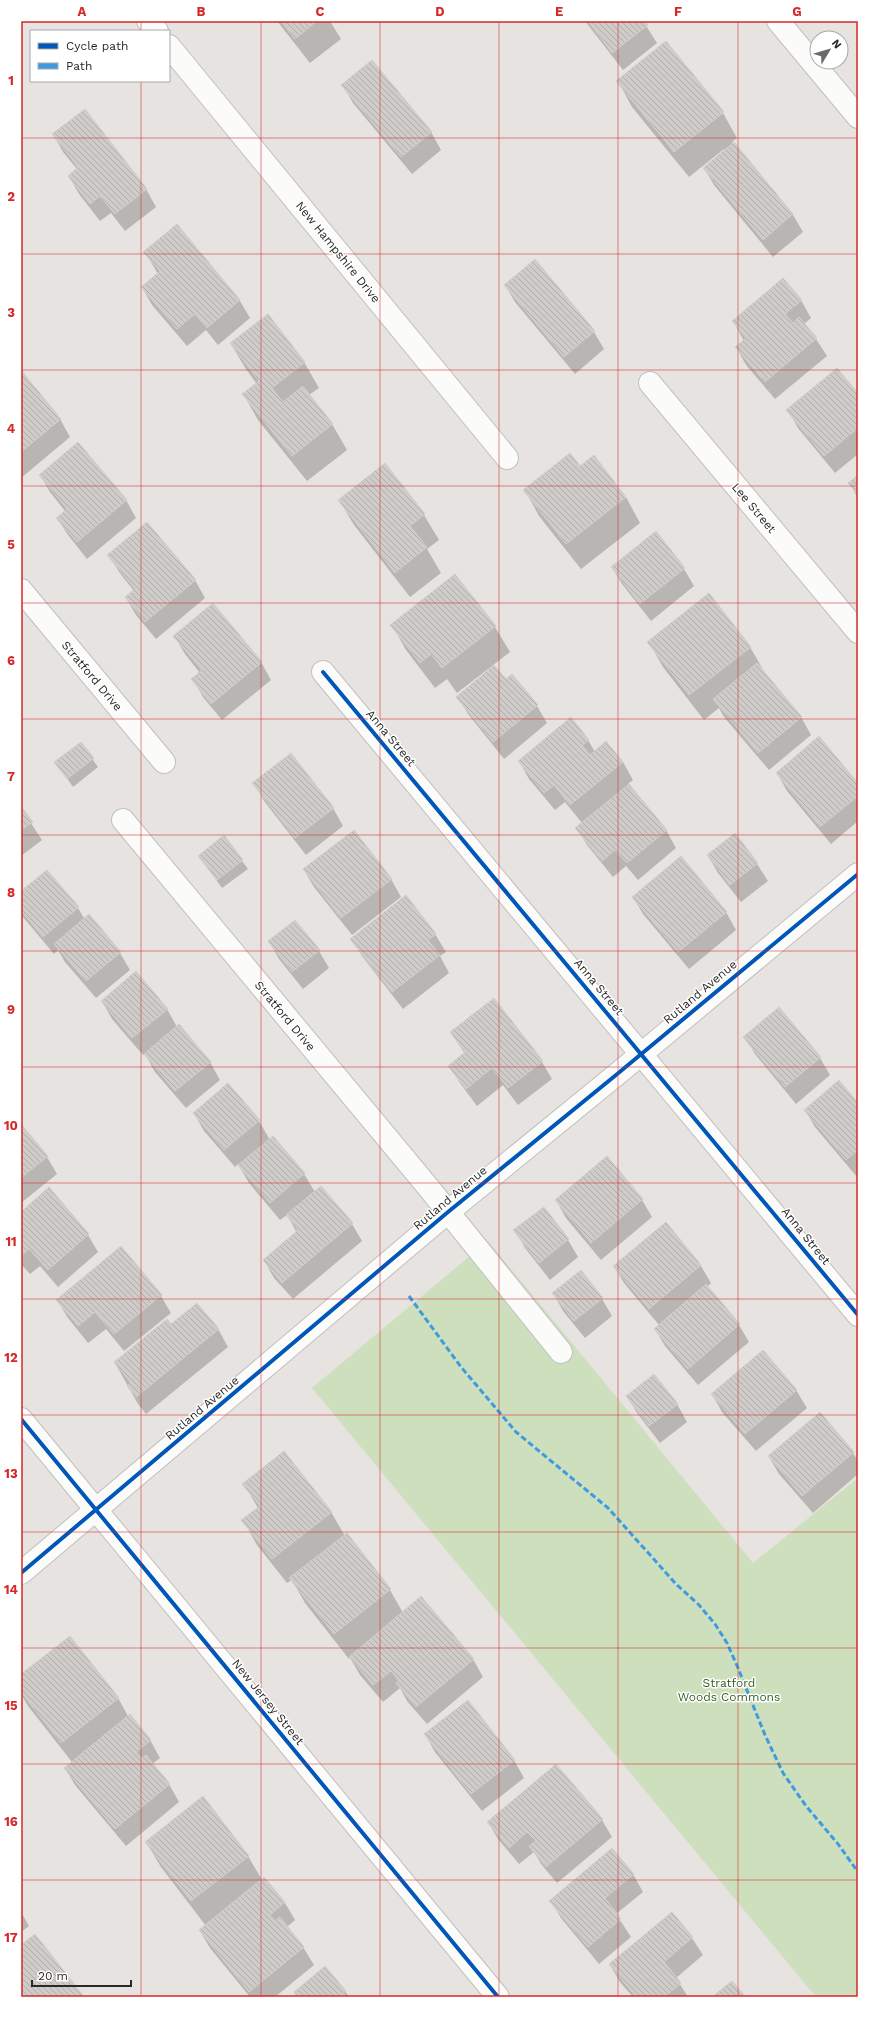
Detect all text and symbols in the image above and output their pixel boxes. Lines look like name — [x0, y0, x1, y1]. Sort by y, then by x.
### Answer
text: A — [78, 4, 87, 19]
text: B — [197, 4, 206, 19]
text: C — [316, 4, 325, 19]
text: D — [435, 4, 445, 19]
text: E — [555, 4, 563, 19]
text: F — [674, 4, 682, 19]
text: G — [792, 4, 802, 19]
legend — [30, 30, 170, 82]
north arrow — [809, 30, 849, 70]
text: N — [829, 37, 844, 51]
text: Cycle path — [66, 39, 128, 53]
text: Path — [66, 59, 92, 73]
text: 1 — [8, 73, 14, 88]
text: 2 — [7, 189, 15, 204]
street label: New Hampshire Drive — [293, 198, 383, 306]
text: 3 — [7, 305, 15, 320]
text: 4 — [7, 421, 16, 436]
street label: Lee Street — [729, 480, 779, 536]
text: 5 — [7, 537, 15, 552]
street label: Stratford Drive — [59, 638, 125, 714]
text: 6 — [7, 653, 15, 668]
street label: Anna Street — [363, 707, 419, 769]
text: 7 — [7, 769, 15, 784]
text: 8 — [7, 885, 15, 900]
street label: Anna Street — [571, 956, 627, 1018]
street label: Rutland Avenue — [660, 957, 740, 1027]
street label: Stratford Drive — [252, 978, 318, 1054]
text: 9 — [7, 1002, 15, 1017]
text: 10 — [4, 1118, 18, 1133]
street label: Rutland Avenue — [410, 1163, 490, 1233]
street label: Anna Street — [779, 1205, 833, 1267]
text: 11 — [5, 1234, 17, 1249]
text: 12 — [4, 1350, 18, 1365]
street label: Rutland Avenue — [162, 1373, 242, 1443]
text: 13 — [4, 1466, 18, 1481]
text: 14 — [4, 1582, 19, 1597]
street label: New Jersey Street — [229, 1656, 307, 1748]
park label: Stratford Woods Commons — [678, 1676, 780, 1704]
text: 15 — [4, 1698, 18, 1713]
text: 16 — [4, 1814, 18, 1829]
text: 17 — [4, 1930, 18, 1945]
scale bar — [32, 1962, 131, 1988]
text: 20 m — [38, 1969, 68, 1983]

